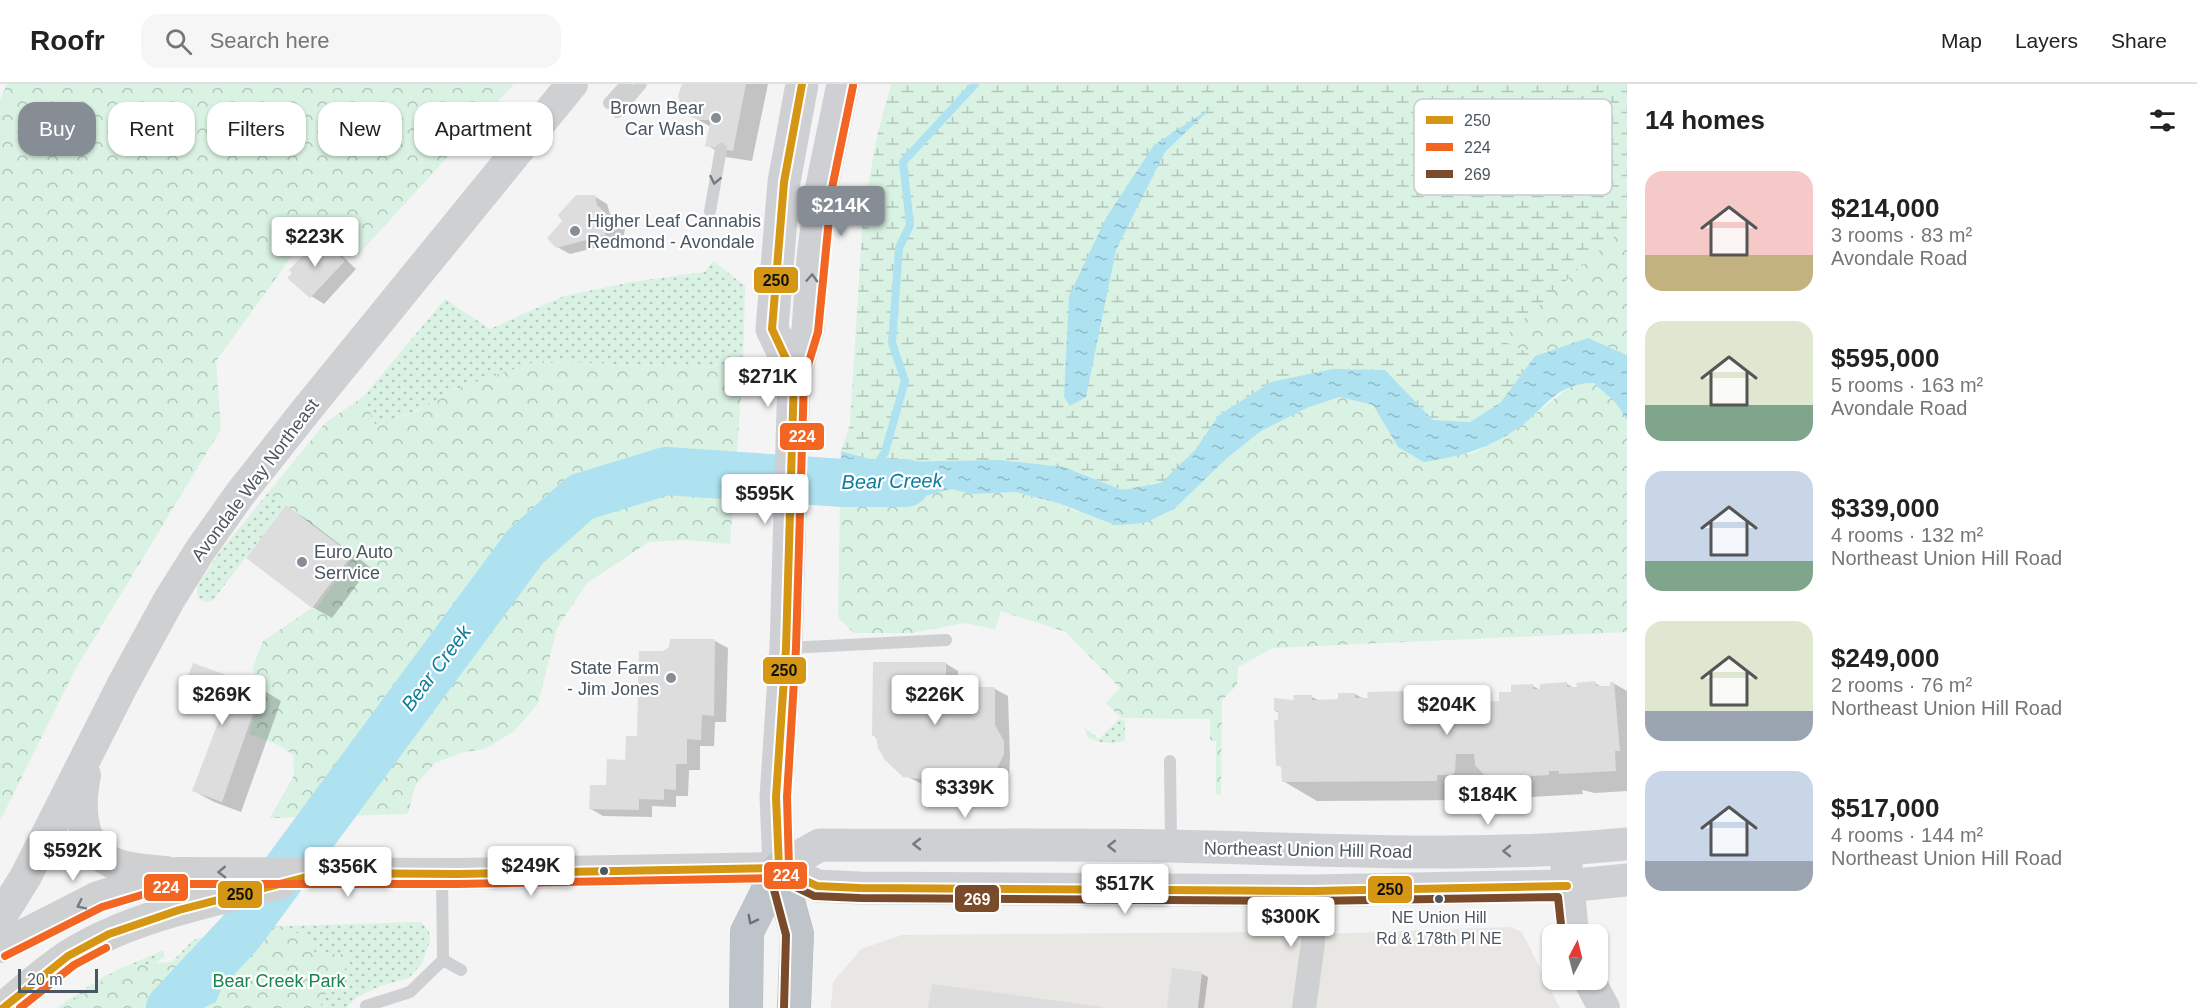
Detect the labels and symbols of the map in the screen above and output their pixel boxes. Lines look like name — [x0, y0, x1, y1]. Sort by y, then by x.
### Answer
place label: Brown Bear Car Wash — [610, 98, 704, 139]
legend — [1414, 99, 1612, 195]
marker: Brown Bear Car Wash — [709, 111, 723, 125]
text: 250 — [1464, 112, 1491, 129]
text: 224 — [1464, 139, 1491, 156]
text: 269 — [1464, 166, 1491, 183]
one-way arrow — [710, 175, 722, 185]
pin: $214K — [799, 186, 883, 237]
place label: Higher Leaf Cannabis Redmond - Avondale — [587, 211, 761, 252]
pin: $223K — [273, 217, 357, 268]
marker: Higher Leaf Cannabis Redmond - Avondale — [568, 224, 582, 238]
line badge: 250 — [753, 266, 799, 294]
text: 250 — [763, 272, 789, 289]
one-way arrow — [805, 273, 818, 282]
pin: $271K — [726, 357, 810, 408]
street label: Avondale Way Northeast — [187, 395, 323, 565]
line badge: 224 — [779, 422, 825, 451]
text: 224 — [789, 428, 815, 445]
water label: Bear Creek — [841, 469, 944, 493]
pin: $595K — [723, 474, 807, 525]
place label: Euro Auto Serrvice — [314, 542, 393, 583]
marker: Euro Auto Serrvice — [295, 555, 309, 569]
water label: Bear Creek — [397, 620, 476, 715]
line badge: 250 — [762, 656, 807, 685]
place label: State Farm - Jim Jones — [567, 658, 659, 699]
text: 250 — [771, 662, 797, 679]
marker: State Farm - Jim Jones — [664, 671, 678, 685]
pin: $269K — [180, 675, 264, 726]
pin: $226K — [893, 675, 977, 726]
pin: $204K — [1405, 685, 1489, 736]
pin: $339K — [923, 768, 1007, 819]
pin: $184K — [1446, 775, 1530, 826]
pin: $592K — [31, 831, 115, 882]
one-way arrow — [913, 838, 922, 850]
street label: Northeast Union Hill Road — [1204, 838, 1412, 862]
one-way arrow — [1108, 840, 1117, 852]
one-way arrow — [1502, 845, 1511, 858]
pin: $249K — [489, 846, 573, 897]
pin: $356K — [306, 847, 390, 898]
line badge: 224 — [763, 861, 808, 890]
pin: $517K — [1083, 864, 1167, 915]
unlabelled marker — [598, 865, 610, 877]
one-way arrow — [217, 866, 226, 879]
text: 224 — [773, 867, 799, 884]
line badge: 224 — [143, 873, 189, 902]
line badge: 250 — [1367, 875, 1413, 904]
text: 224 — [153, 879, 179, 896]
line badge: 250 — [217, 880, 263, 909]
text: 250 — [1377, 881, 1403, 898]
line badge: 269 — [954, 884, 1000, 913]
text: 250 — [227, 886, 253, 903]
text: 269 — [964, 891, 990, 908]
marker: NE Union Hill Rd & 178th Pl NE — [1433, 893, 1445, 905]
pin: $300K — [1249, 897, 1333, 948]
one-way arrow — [76, 898, 87, 910]
place label: NE Union Hill Rd & 178th Pl NE — [1376, 909, 1502, 947]
one-way arrow — [748, 914, 760, 925]
north arrow — [1542, 924, 1608, 990]
scale bar — [18, 966, 98, 994]
park label: Bear Creek Park — [212, 971, 347, 991]

